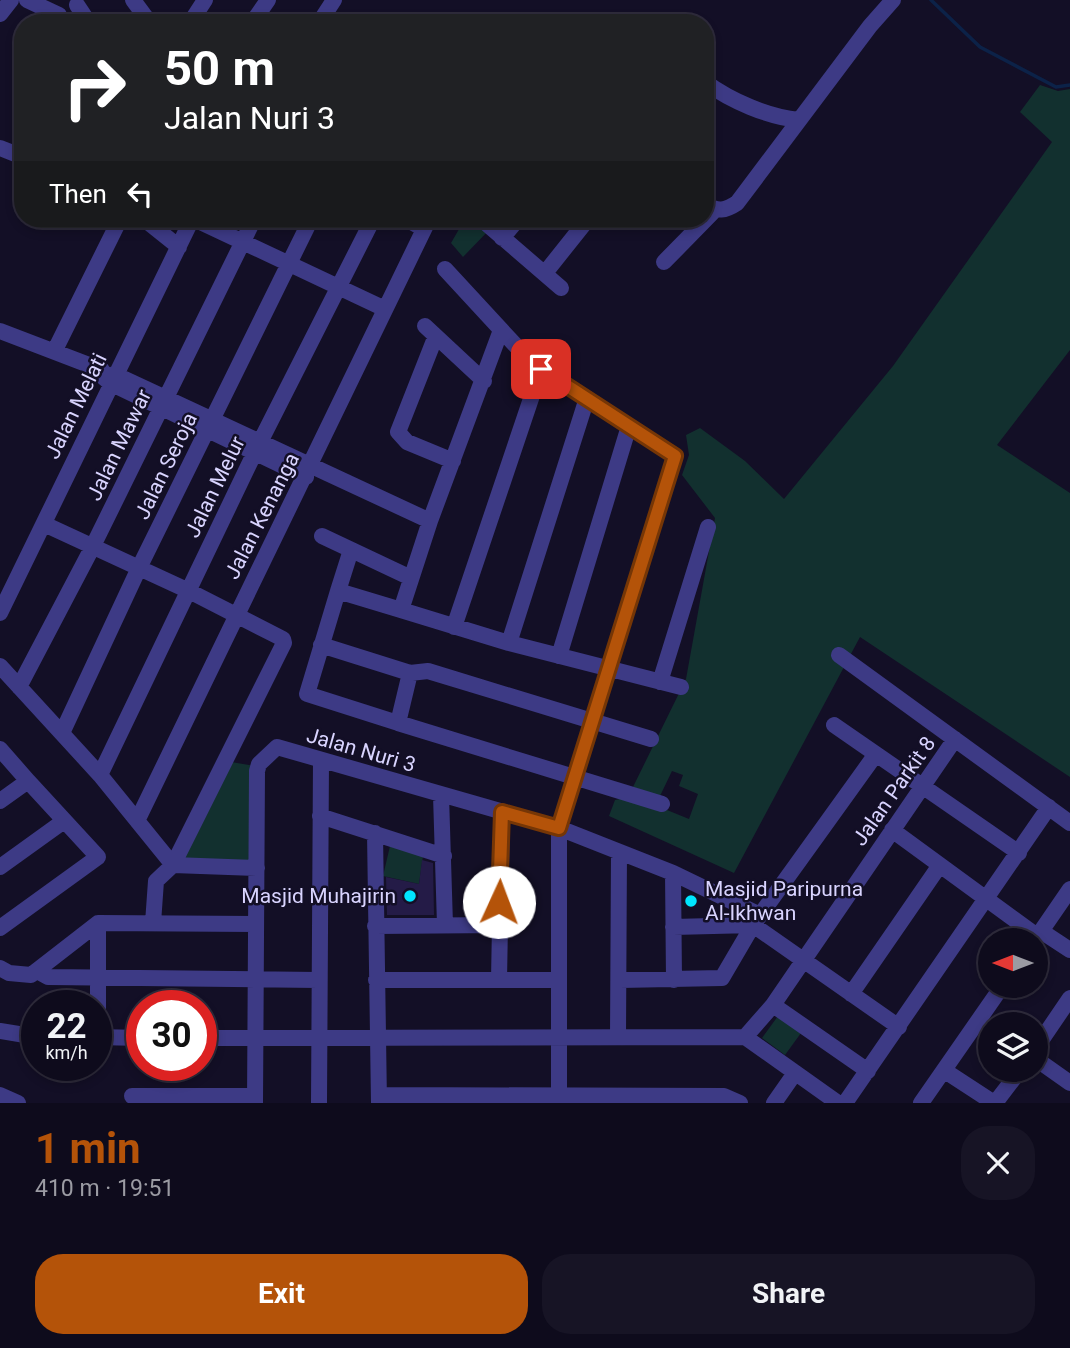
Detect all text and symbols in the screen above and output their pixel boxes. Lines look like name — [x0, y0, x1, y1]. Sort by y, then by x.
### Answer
text: 50 m — [164, 40, 275, 97]
icon: right — [49, 42, 140, 133]
text: Jalan Nuri 3 — [164, 99, 335, 137]
icon: left — [121, 175, 159, 213]
text: Then — [49, 179, 107, 209]
pin — [511, 339, 571, 399]
street label: Jalan Melati — [40, 349, 112, 463]
icon: arrive — [522, 350, 560, 388]
street label: Jalan Mawar — [82, 386, 156, 504]
street label: Jalan Seroja — [130, 409, 202, 523]
street label: Jalan Melur — [180, 432, 250, 542]
street label: Jalan Kenanga — [220, 449, 304, 583]
street label: Jalan Nuri 3 — [304, 723, 418, 777]
street label: Jalan Parkit 8 — [848, 732, 940, 850]
position arrow — [462, 865, 536, 939]
place label: Masjid Paripurna Al-Ikhwan — [705, 877, 863, 925]
place label: Masjid Muhajirin — [241, 884, 396, 908]
marker: Masjid Muhajirin — [402, 888, 418, 904]
marker: Masjid Paripurna Al-Ikhwan — [683, 893, 699, 909]
north arrow — [978, 928, 1048, 998]
map controls — [978, 928, 1048, 1082]
speed limit sign: 30 — [126, 990, 217, 1081]
text: 22 — [46, 1006, 87, 1047]
button: layers — [978, 1012, 1048, 1082]
text: km/h — [45, 1042, 88, 1063]
text: 1 min — [35, 1124, 141, 1173]
button: close — [961, 1126, 1035, 1200]
text: 410 m · 19:51 — [35, 1175, 174, 1202]
button: Exit — [35, 1254, 528, 1334]
button: Share — [542, 1254, 1035, 1334]

